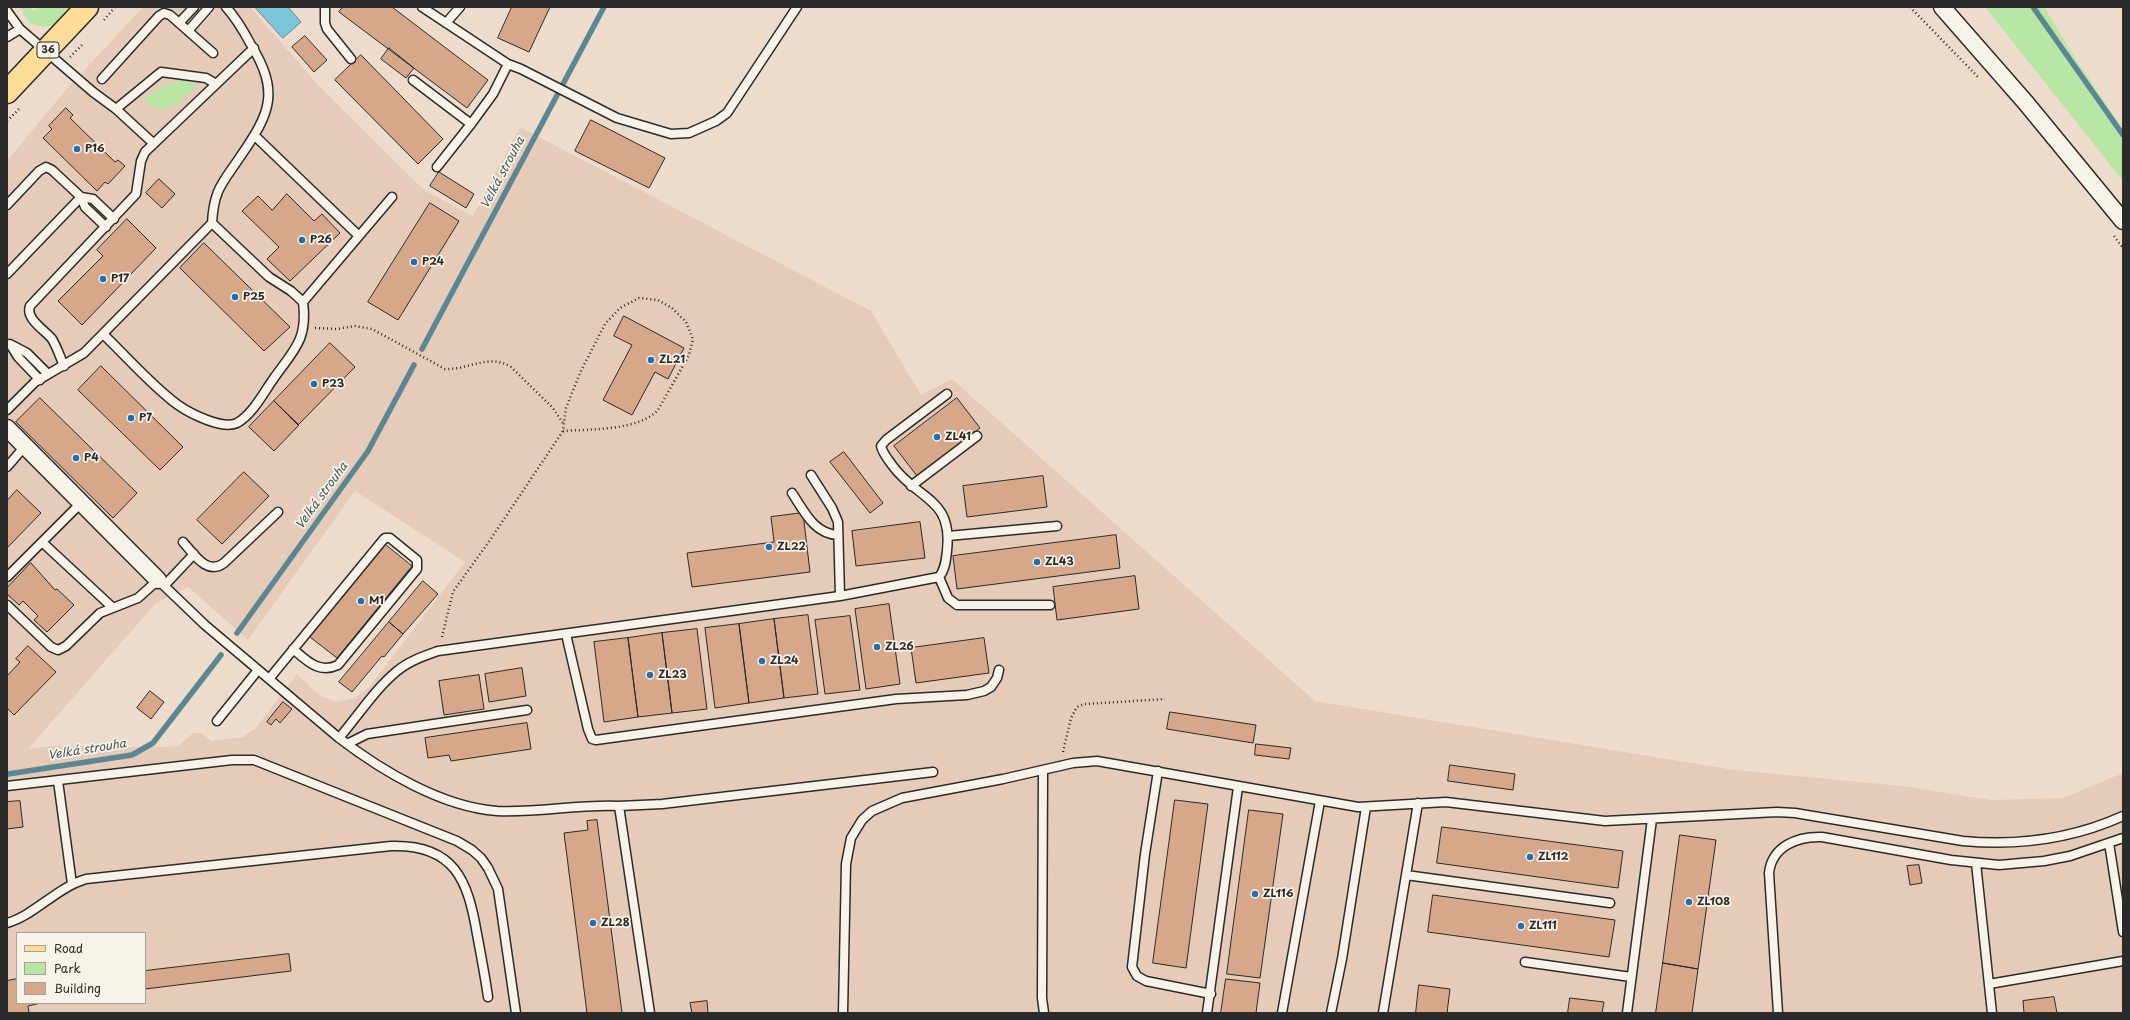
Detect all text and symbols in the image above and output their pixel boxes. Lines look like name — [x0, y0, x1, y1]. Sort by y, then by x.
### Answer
road number: 36 — [37, 42, 59, 58]
water label: Velká strouha — [478, 135, 528, 211]
place label: P16 — [85, 142, 105, 156]
marker: P16 — [72, 144, 82, 154]
place label: P26 — [310, 233, 332, 247]
marker: P26 — [297, 235, 307, 245]
place label: P24 — [422, 255, 444, 269]
marker: P24 — [409, 257, 419, 267]
place label: P17 — [111, 272, 129, 286]
marker: P17 — [98, 274, 108, 284]
place label: P25 — [243, 290, 265, 304]
marker: P25 — [230, 292, 240, 302]
place label: ZL21 — [659, 353, 685, 367]
marker: ZL21 — [646, 355, 656, 365]
place label: P23 — [322, 377, 344, 391]
marker: P23 — [309, 379, 319, 389]
place label: P7 — [139, 411, 152, 425]
marker: P7 — [126, 413, 136, 423]
place label: ZL41 — [945, 430, 971, 444]
marker: ZL41 — [932, 432, 942, 442]
place label: P4 — [84, 451, 99, 465]
marker: P4 — [71, 453, 81, 463]
water label: Velká strouha — [293, 460, 351, 532]
place label: ZL22 — [777, 540, 806, 554]
marker: ZL22 — [764, 542, 774, 552]
place label: ZL43 — [1045, 555, 1074, 569]
marker: ZL43 — [1032, 557, 1042, 567]
place label: M1 — [369, 594, 384, 608]
marker: M1 — [356, 596, 366, 606]
place label: ZL26 — [885, 640, 914, 654]
marker: ZL26 — [872, 642, 882, 652]
place label: ZL24 — [770, 654, 799, 668]
marker: ZL24 — [757, 656, 767, 666]
place label: ZL23 — [658, 668, 687, 682]
marker: ZL23 — [645, 670, 655, 680]
water label: Velká strouha — [47, 737, 127, 763]
place label: ZL112 — [1538, 850, 1568, 864]
marker: ZL112 — [1525, 852, 1535, 862]
place label: ZL116 — [1263, 887, 1293, 901]
marker: ZL116 — [1250, 889, 1260, 899]
place label: ZL108 — [1697, 895, 1730, 909]
marker: ZL108 — [1684, 897, 1694, 907]
place label: ZL28 — [601, 916, 630, 930]
marker: ZL28 — [588, 918, 598, 928]
place label: ZL111 — [1529, 919, 1557, 933]
marker: ZL111 — [1516, 921, 1526, 931]
legend — [16, 932, 146, 1004]
text: Road — [54, 939, 83, 957]
text: Park — [54, 959, 81, 977]
text: Building — [54, 979, 101, 997]

